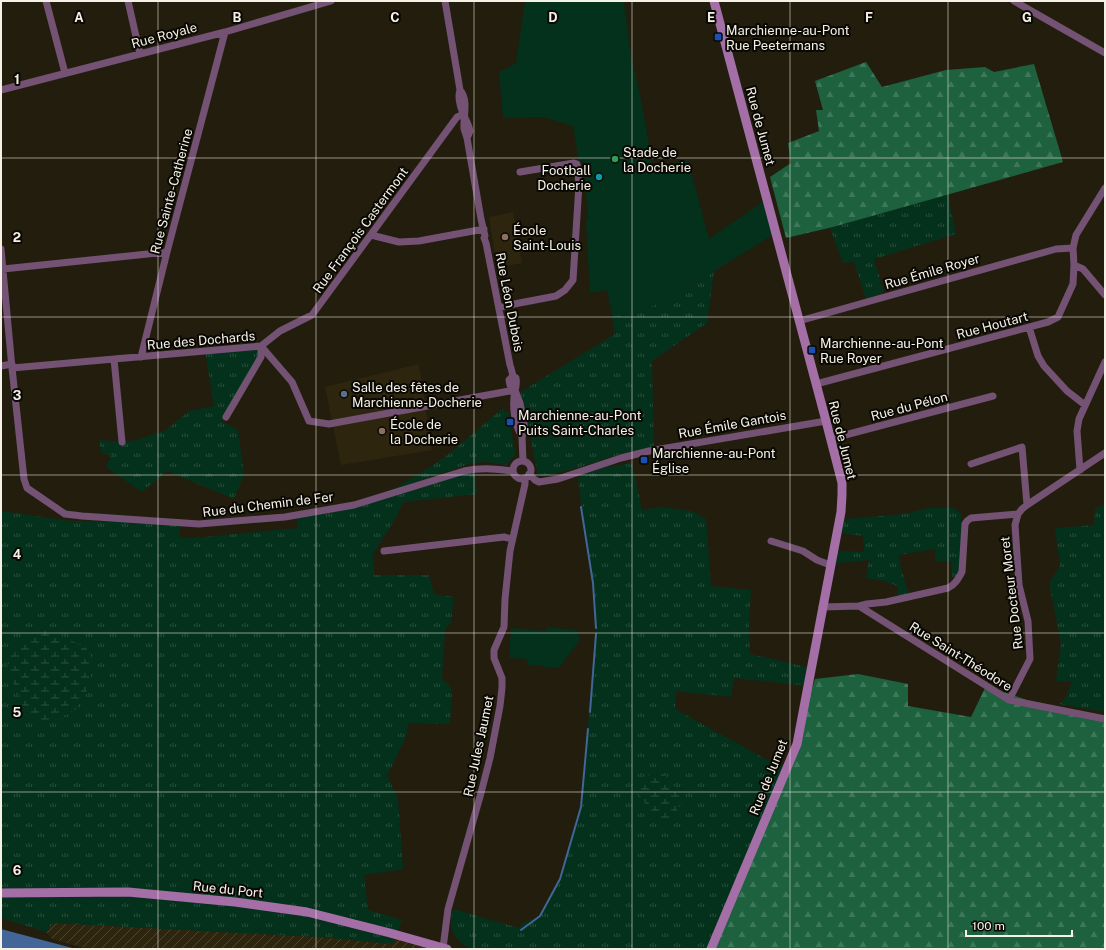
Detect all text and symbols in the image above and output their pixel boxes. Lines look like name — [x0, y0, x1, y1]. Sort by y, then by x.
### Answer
text: A — [74, 10, 84, 25]
text: B — [233, 10, 242, 25]
text: C — [390, 10, 400, 25]
text: D — [548, 10, 558, 25]
text: E — [707, 10, 715, 25]
text: F — [865, 10, 873, 25]
text: G — [1022, 10, 1032, 25]
street label: Rue Royale — [130, 20, 199, 51]
place label: Marchienne-au-Pont Rue Peetermans — [726, 23, 850, 53]
marker: Marchienne-au-Pont Rue Peetermans — [713, 32, 723, 42]
text: 1 — [14, 72, 20, 87]
street label: Rue de Jumet — [743, 85, 778, 167]
street label: Rue Sainte-Catherine — [148, 127, 195, 256]
place label: Stade de la Docherie — [623, 145, 691, 175]
marker: Stade de la Docherie — [610, 154, 620, 164]
place label: Football Docherie — [537, 163, 591, 193]
street label: Rue François Castermont — [310, 164, 411, 296]
marker: Football Docherie — [594, 172, 604, 182]
place label: École Saint-Louis — [513, 222, 581, 253]
text: 2 — [13, 230, 21, 245]
marker: École Saint-Louis — [500, 232, 510, 242]
street label: Rue Émile Royer — [883, 250, 981, 292]
street label: Rue Léon Dubois — [493, 251, 526, 353]
street label: Rue Houtart — [955, 309, 1030, 342]
street label: Rue des Dochards — [146, 328, 256, 353]
place label: Marchienne-au-Pont Rue Royer — [820, 336, 944, 366]
marker: Marchienne-au-Pont Rue Royer — [807, 345, 817, 355]
place label: Salle des fêtes de Marchienne-Docherie — [352, 380, 482, 410]
text: 3 — [13, 388, 22, 403]
marker: Salle des fêtes de Marchienne-Docherie — [339, 389, 349, 399]
street label: Rue du Pélon — [869, 389, 949, 424]
street label: Rue de Jumet — [825, 399, 860, 481]
street label: Rue Émile Gantois — [677, 407, 787, 441]
place label: Marchienne-au-Pont Puits Saint-Charles — [518, 408, 642, 438]
place label: École de la Docherie — [390, 416, 458, 447]
marker: Marchienne-au-Pont Puits Saint-Charles — [505, 417, 515, 427]
marker: École de la Docherie — [377, 426, 387, 436]
place label: Marchienne-au-Pont Église — [652, 446, 776, 476]
marker: Marchienne-au-Pont Église — [639, 455, 649, 465]
street label: Rue du Chemin de Fer — [202, 489, 334, 520]
street label: Rue Docteur Moret — [997, 536, 1026, 650]
text: 4 — [13, 547, 22, 562]
street label: Rue Saint-Théodore — [907, 619, 1015, 694]
street label: Rue Jules Jaumet — [460, 694, 497, 798]
text: 5 — [13, 705, 22, 720]
street label: Rue de Jumet — [746, 737, 791, 817]
text: 6 — [13, 863, 22, 878]
street label: Rue du Port — [192, 878, 264, 901]
scale bar — [966, 912, 1072, 938]
text: 100 m — [972, 919, 1005, 933]

